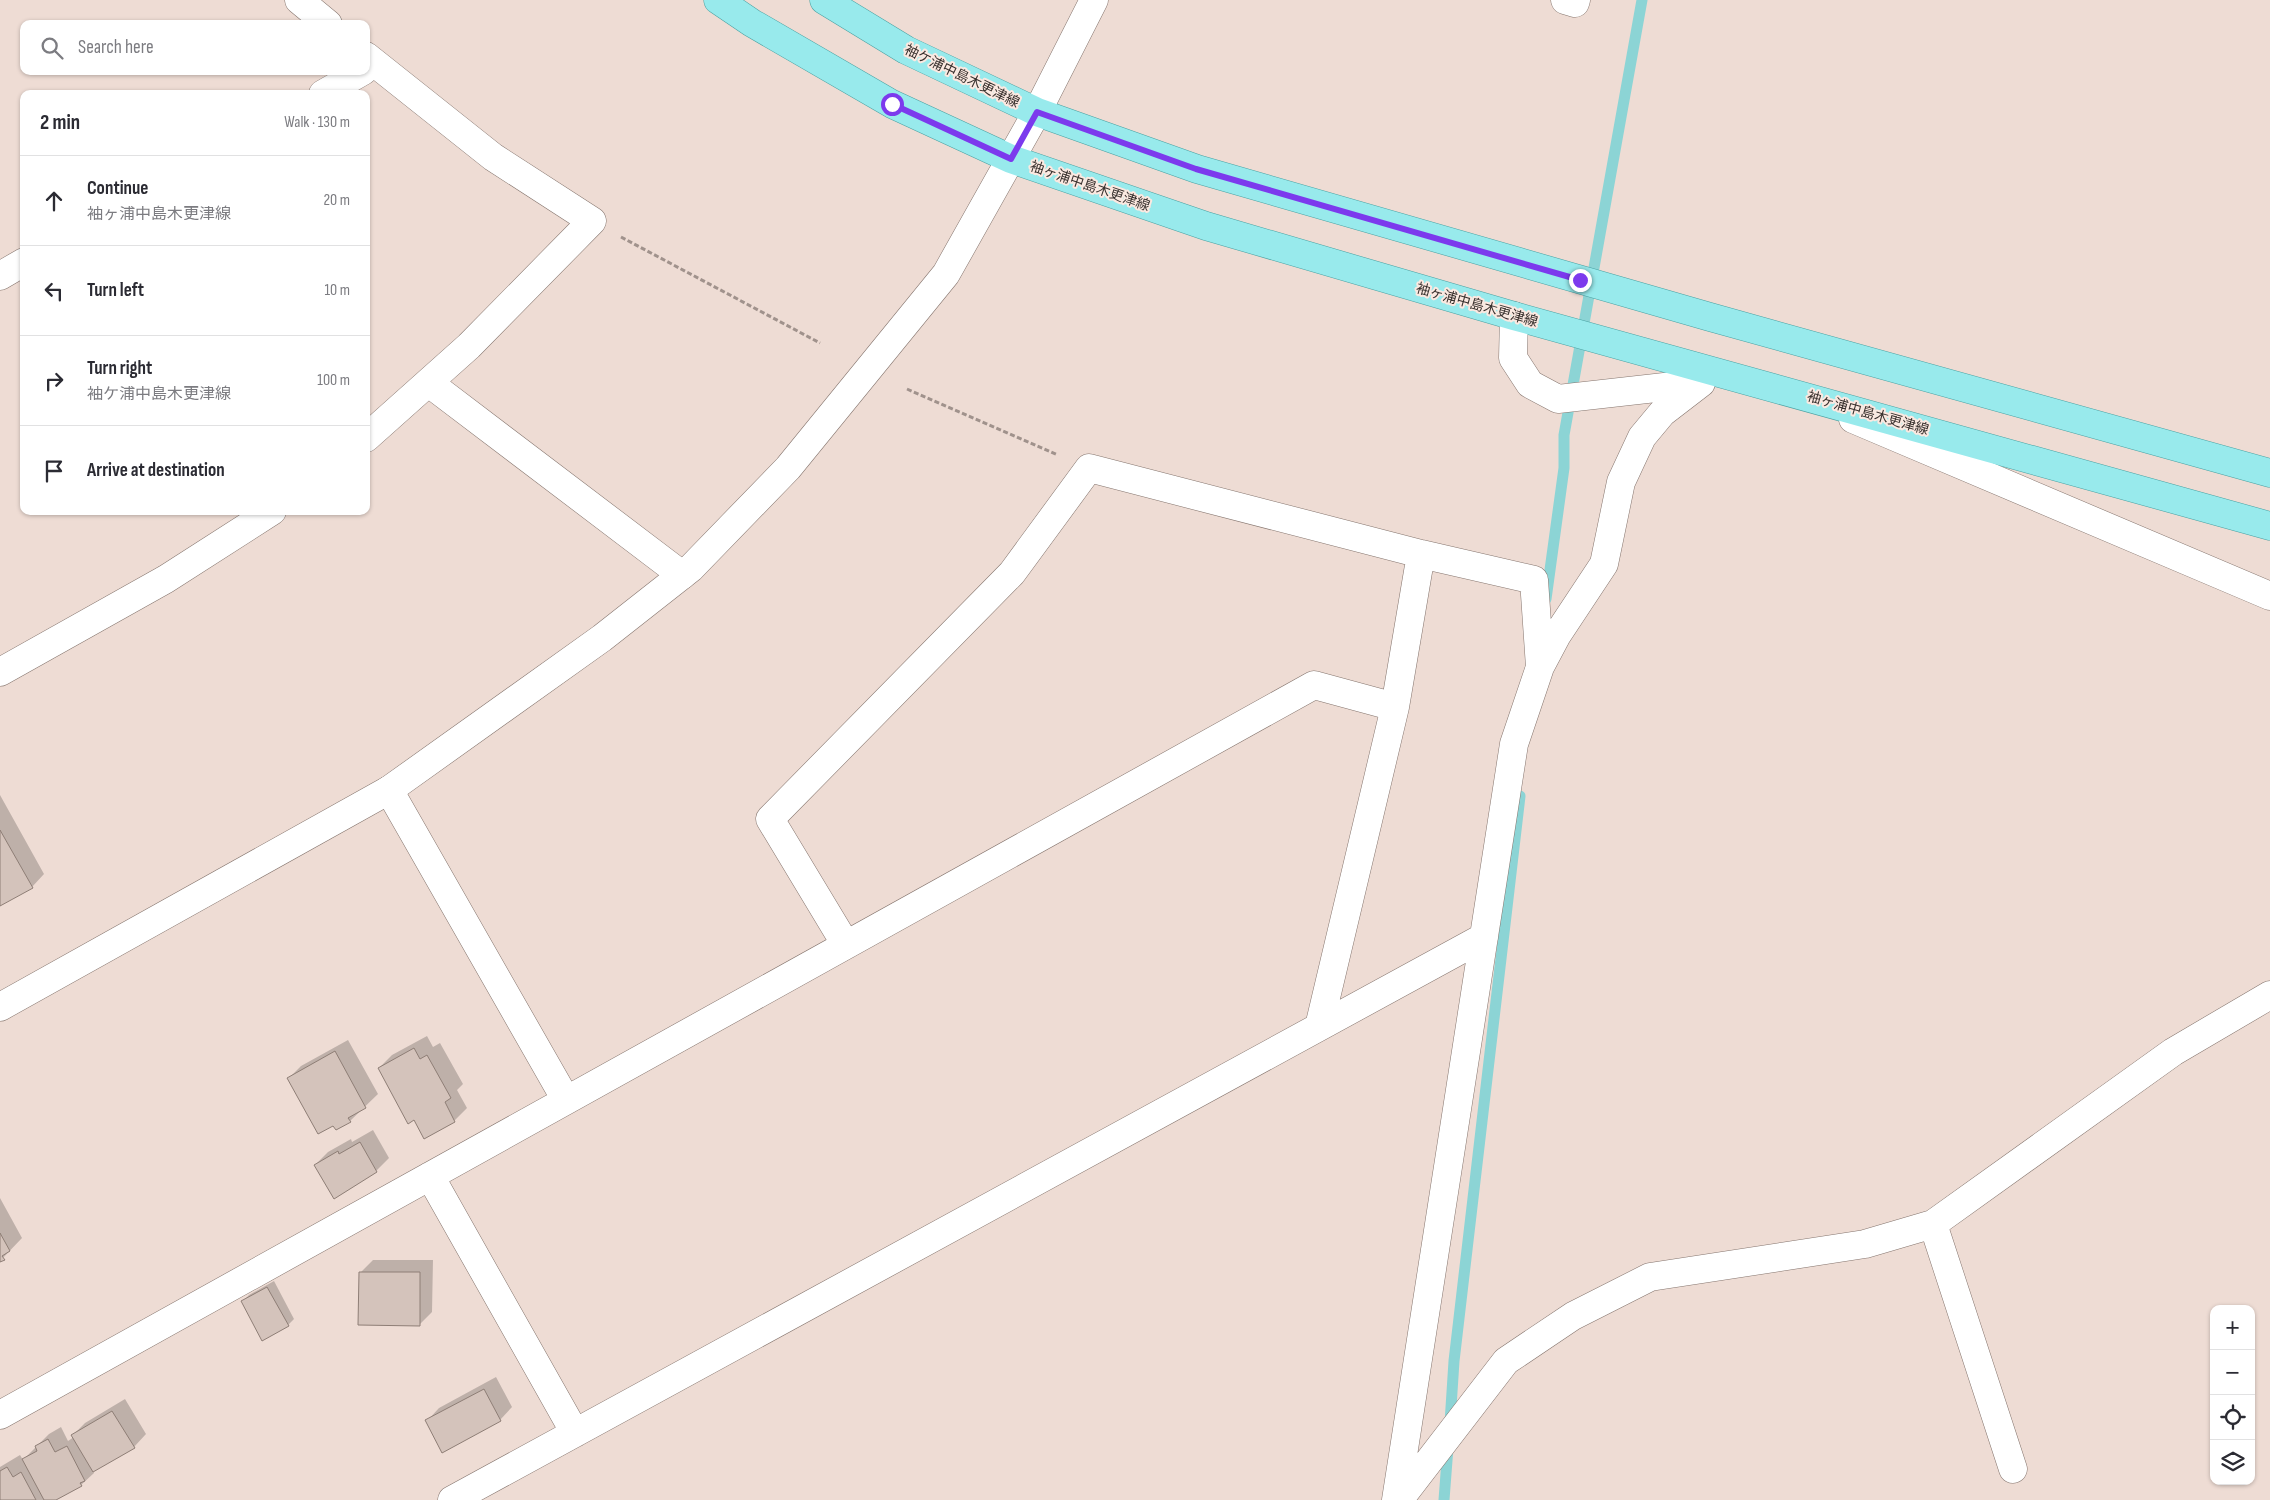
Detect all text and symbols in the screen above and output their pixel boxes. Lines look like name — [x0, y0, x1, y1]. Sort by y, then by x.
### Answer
search box — [20, 20, 370, 75]
icon: search — [38, 34, 66, 62]
text: Search here — [78, 36, 154, 59]
street label: 袖ケ浦中島木更津線 — [902, 41, 1022, 111]
route start — [881, 93, 904, 116]
text: 2 min — [40, 110, 80, 135]
text: Walk · 130 m — [284, 113, 350, 132]
street label: 袖ヶ浦中島木更津線 — [1028, 157, 1152, 215]
text: Continue — [87, 177, 148, 200]
icon: ahead — [40, 187, 68, 215]
text: 20 m — [323, 191, 350, 210]
text: 袖ヶ浦中島木更津線 — [87, 205, 231, 224]
route end — [1569, 269, 1592, 292]
icon: left — [40, 277, 68, 305]
text: Turn left — [87, 279, 144, 302]
street label: 袖ヶ浦中島木更津線 — [1414, 279, 1540, 331]
text: 10 m — [324, 281, 350, 300]
text: Turn right — [87, 357, 152, 380]
icon: right — [40, 367, 68, 395]
text: 100 m — [317, 371, 350, 390]
text: 袖ケ浦中島木更津線 — [87, 385, 231, 404]
street label: 袖ヶ浦中島木更津線 — [1805, 387, 1931, 439]
icon: arrive — [40, 457, 68, 485]
text: Arrive at destination — [87, 459, 225, 482]
map controls — [2210, 1305, 2255, 1485]
button: + — [2210, 1305, 2255, 1350]
button: − — [2210, 1350, 2255, 1395]
button: locate — [2210, 1395, 2255, 1440]
button: layers — [2210, 1440, 2255, 1485]

